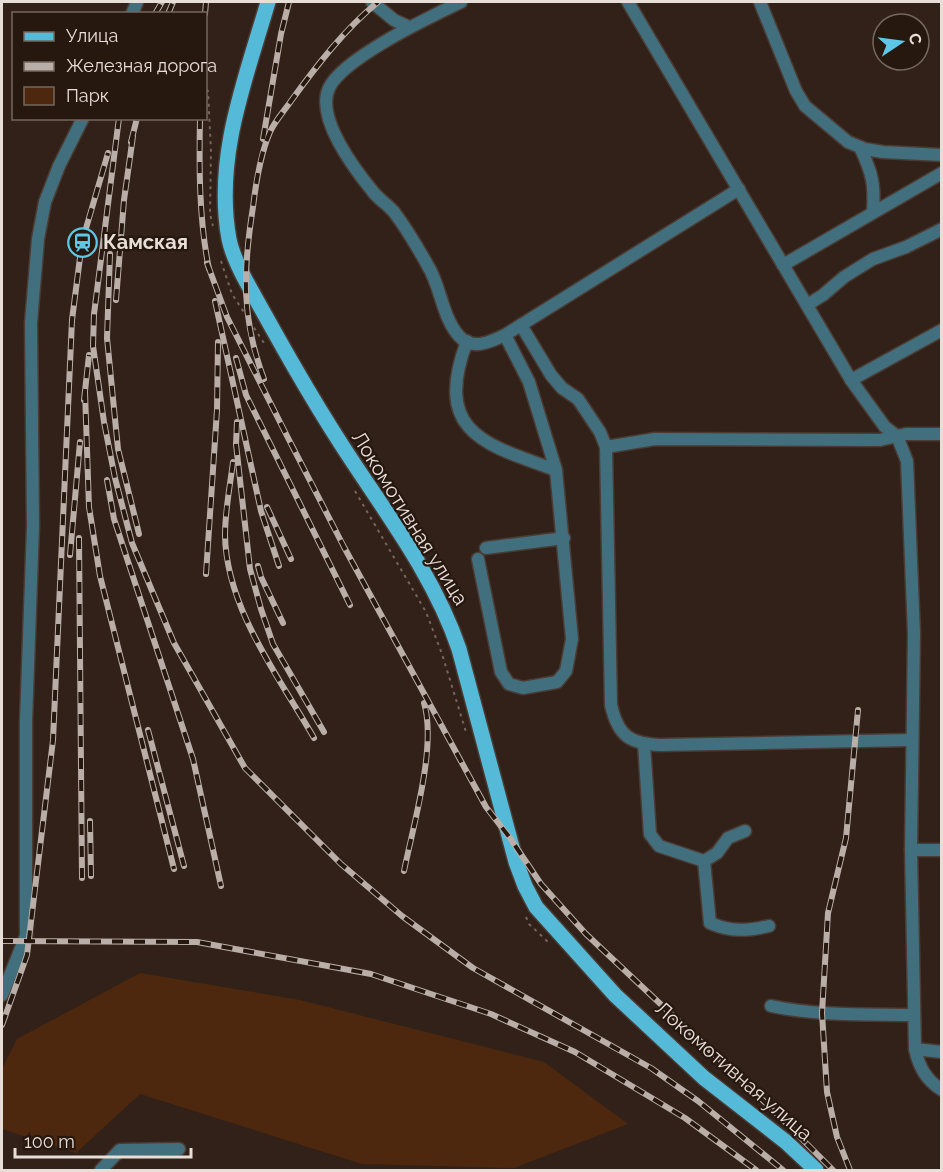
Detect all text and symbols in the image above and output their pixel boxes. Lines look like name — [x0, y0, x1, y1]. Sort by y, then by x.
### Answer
legend — [12, 12, 207, 120]
north arrow — [871, 12, 931, 72]
text: Улица — [66, 25, 118, 46]
text: С — [905, 31, 926, 46]
text: Железная дорога — [66, 55, 217, 76]
text: Парк — [66, 85, 109, 106]
station icon: Камская — [66, 226, 98, 258]
place label: Камская — [103, 230, 188, 254]
street label: Локомотивная улица — [347, 427, 473, 609]
street label: Локомотивная улица — [651, 996, 817, 1146]
scale bar — [15, 1121, 190, 1159]
text: 100 m — [24, 1131, 75, 1152]

